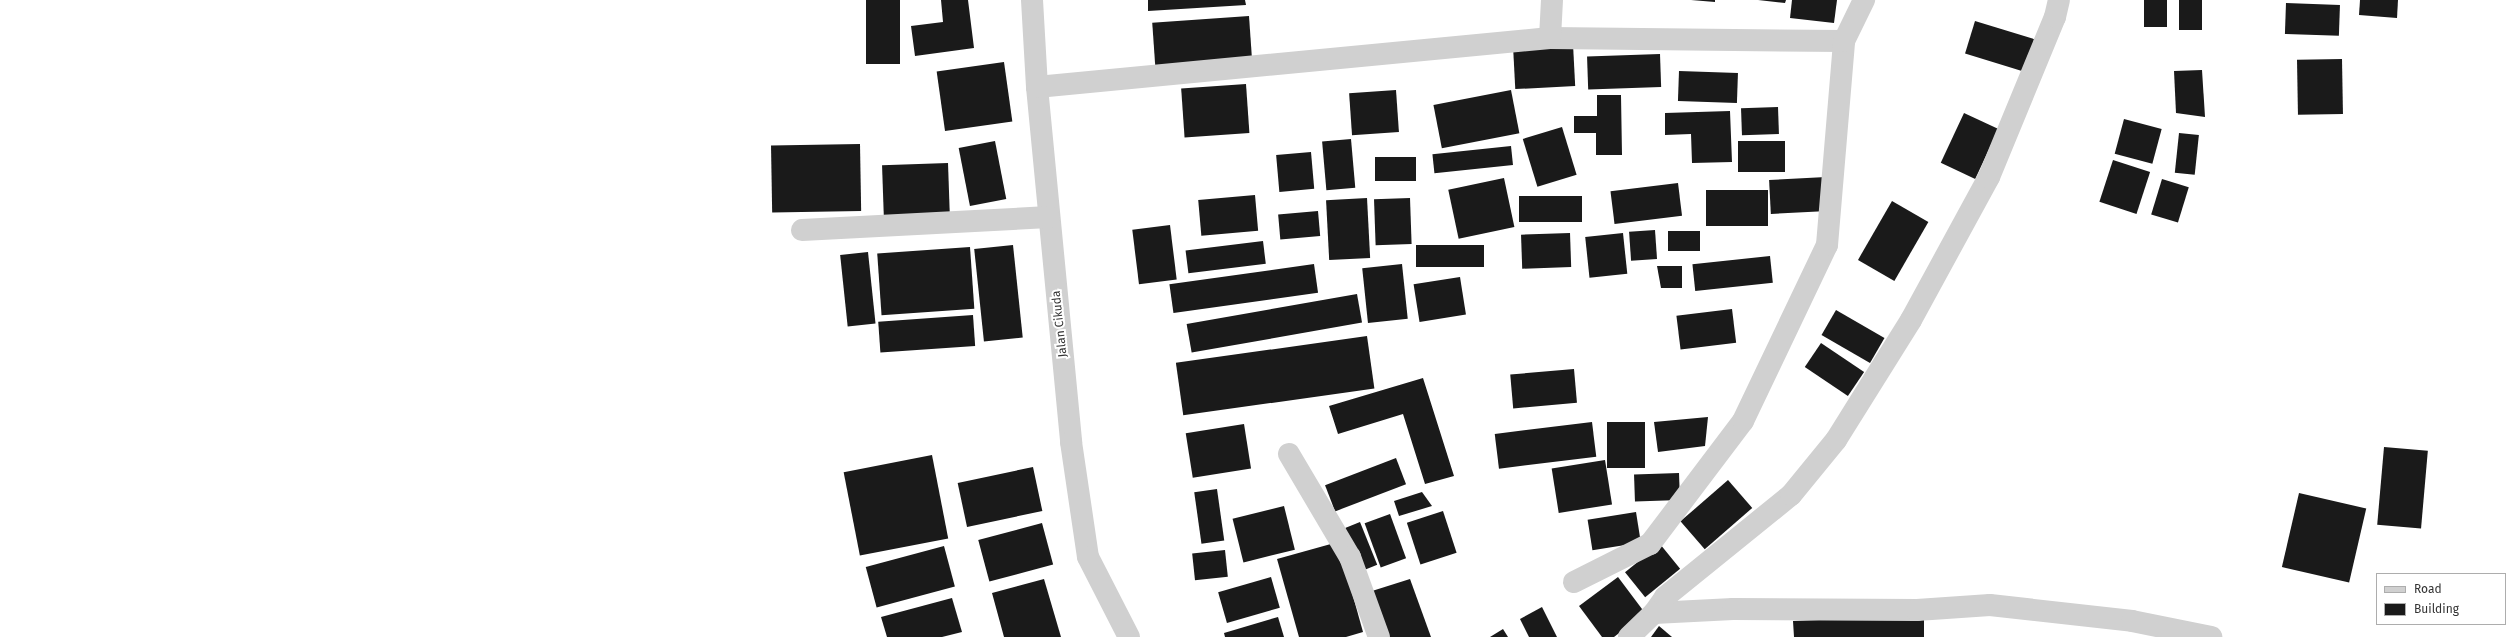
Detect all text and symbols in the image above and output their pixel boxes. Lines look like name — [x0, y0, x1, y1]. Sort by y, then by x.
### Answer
street label: Jalan Cikuda — [1049, 290, 1071, 358]
legend — [2376, 573, 2506, 625]
text: Road — [2414, 582, 2442, 596]
text: Building — [2414, 602, 2459, 616]

